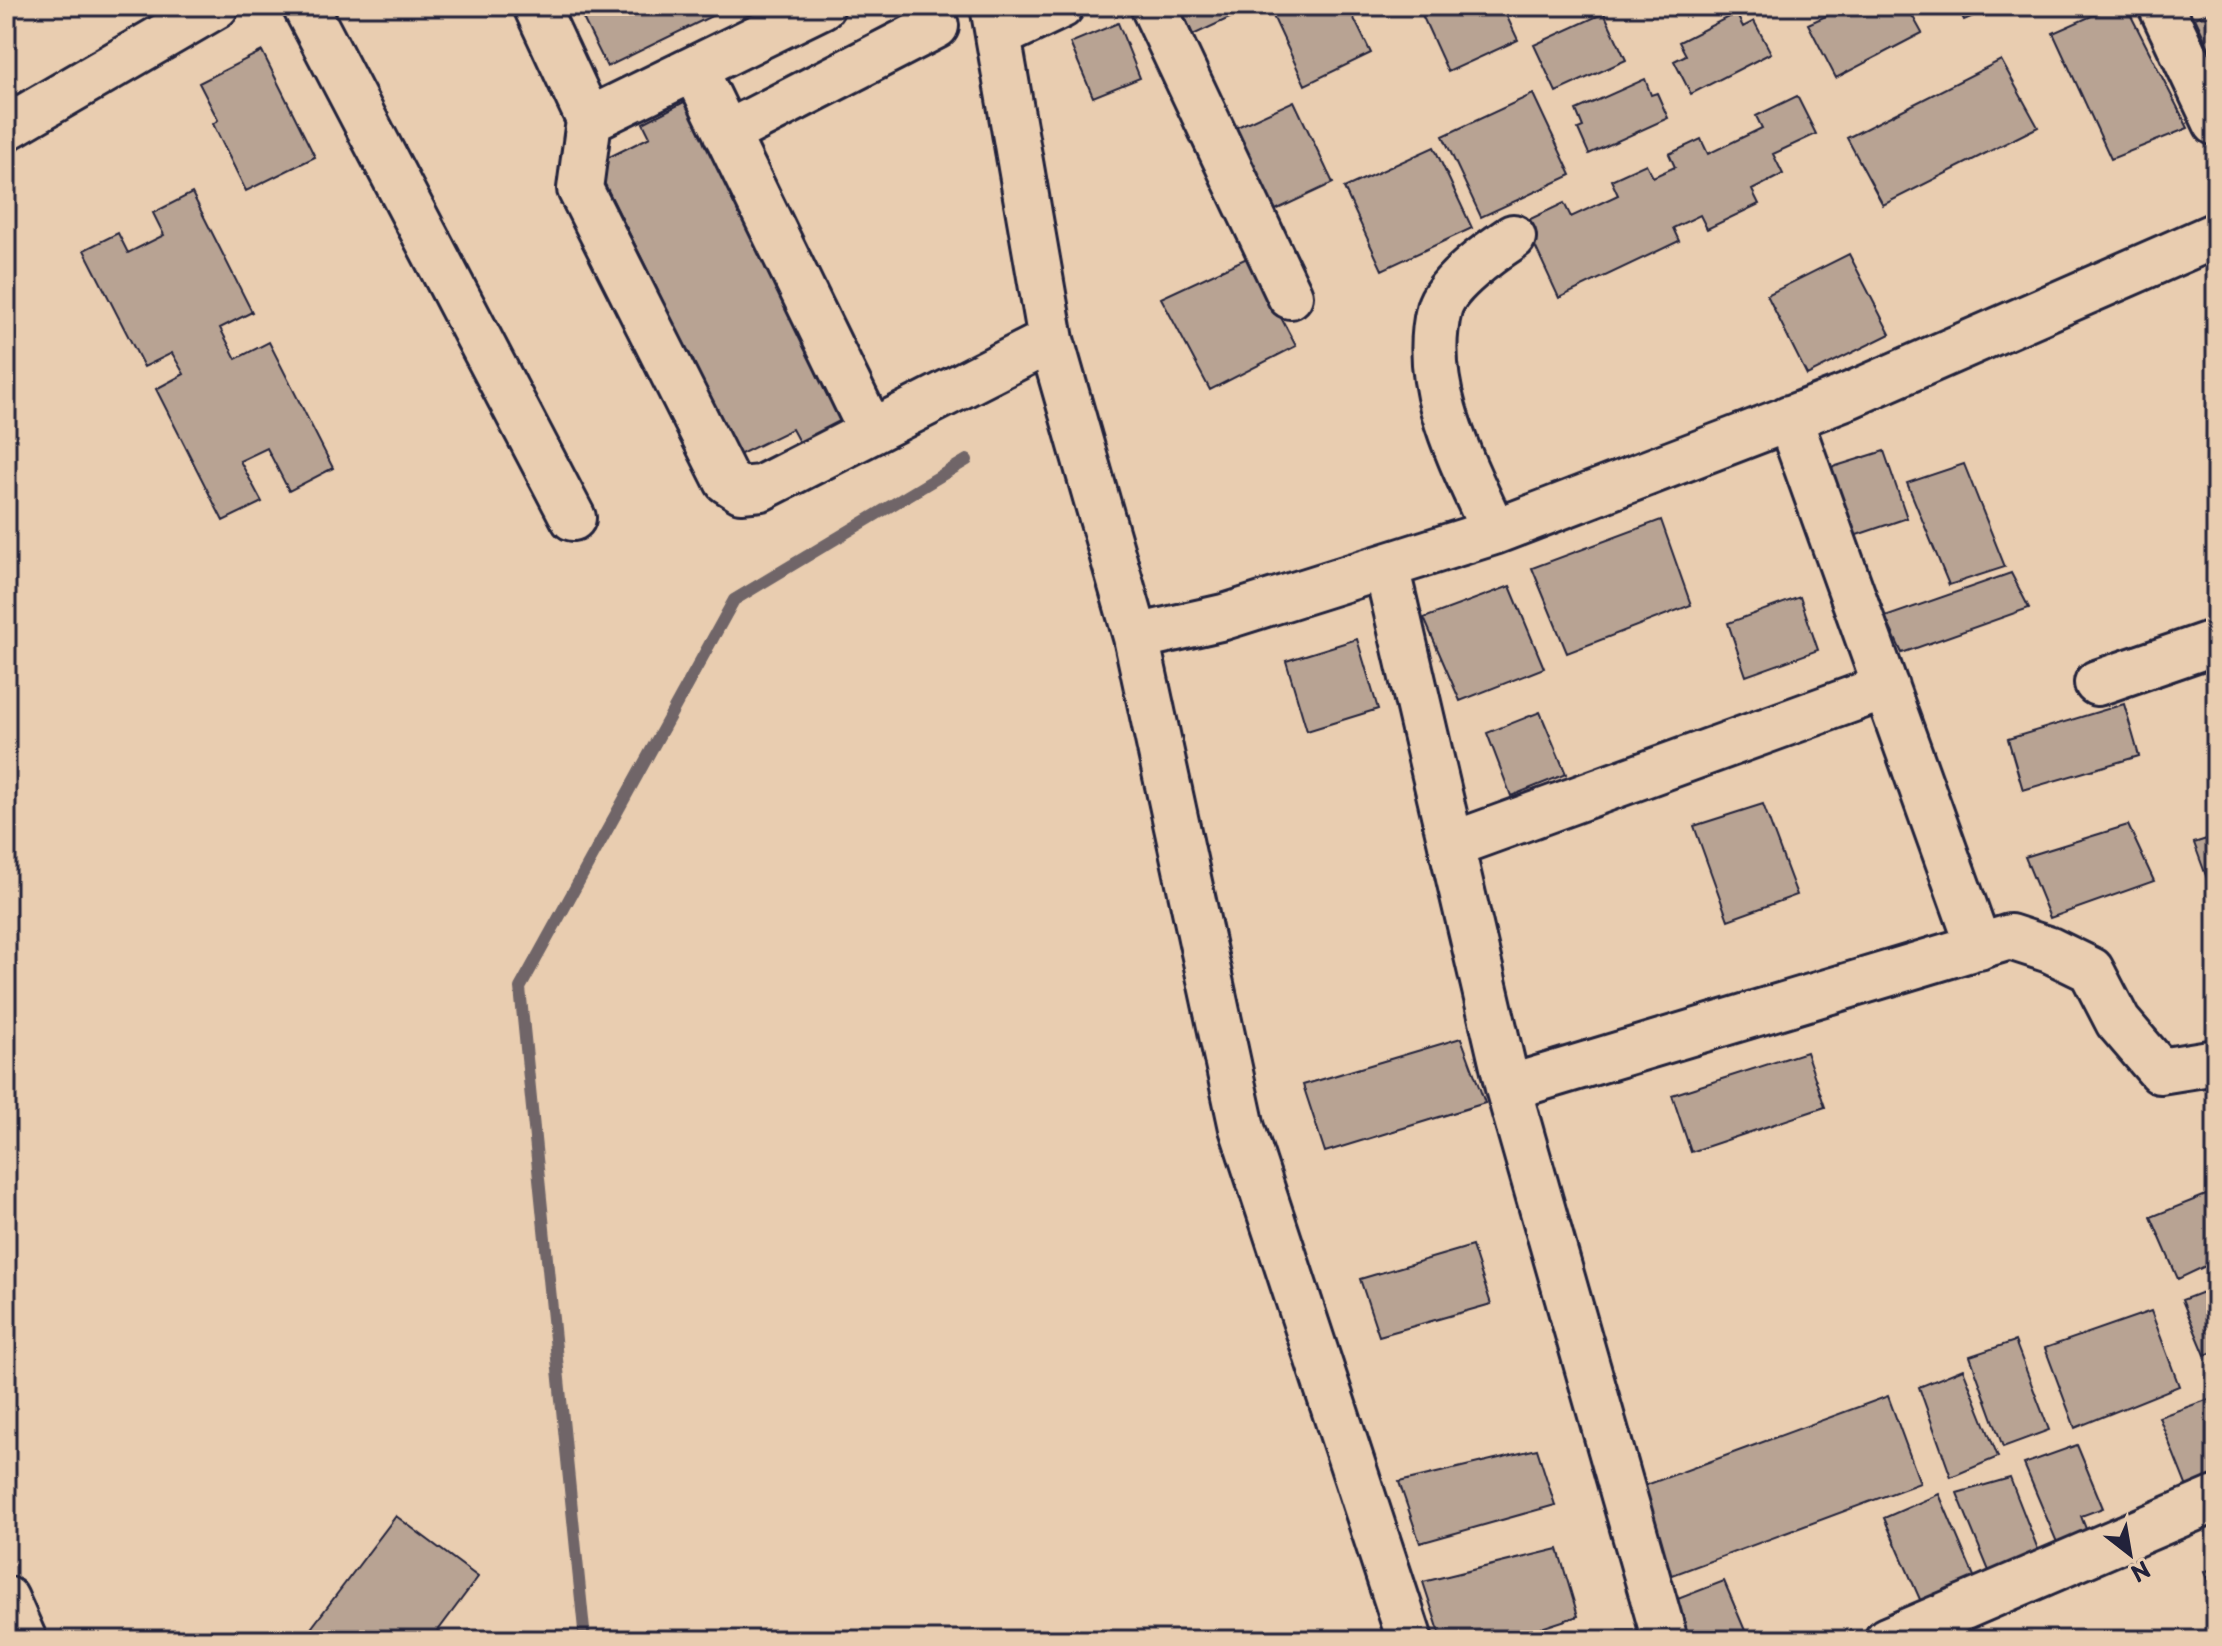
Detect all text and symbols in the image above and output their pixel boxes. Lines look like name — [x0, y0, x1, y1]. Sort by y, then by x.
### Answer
north arrow — [2090, 1514, 2170, 1594]
text: N — [2125, 1554, 2157, 1591]

